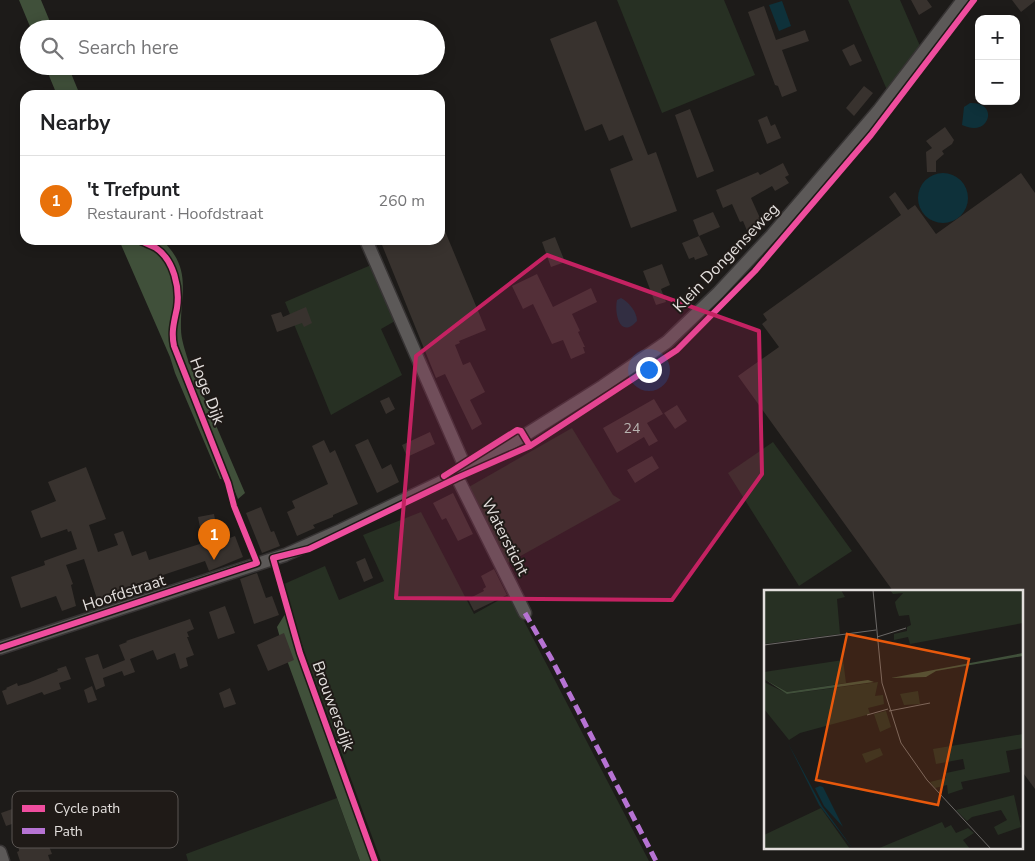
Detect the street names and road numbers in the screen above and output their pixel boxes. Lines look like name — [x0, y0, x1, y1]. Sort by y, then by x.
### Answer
street label: Klein Dongenseweg — [668, 198, 784, 318]
street label: Hoge Dijk — [184, 354, 230, 429]
street label: Watersticht — [476, 495, 534, 580]
street label: Hoofdstraat — [80, 569, 169, 617]
street label: Brouwersdijk — [307, 658, 360, 755]

